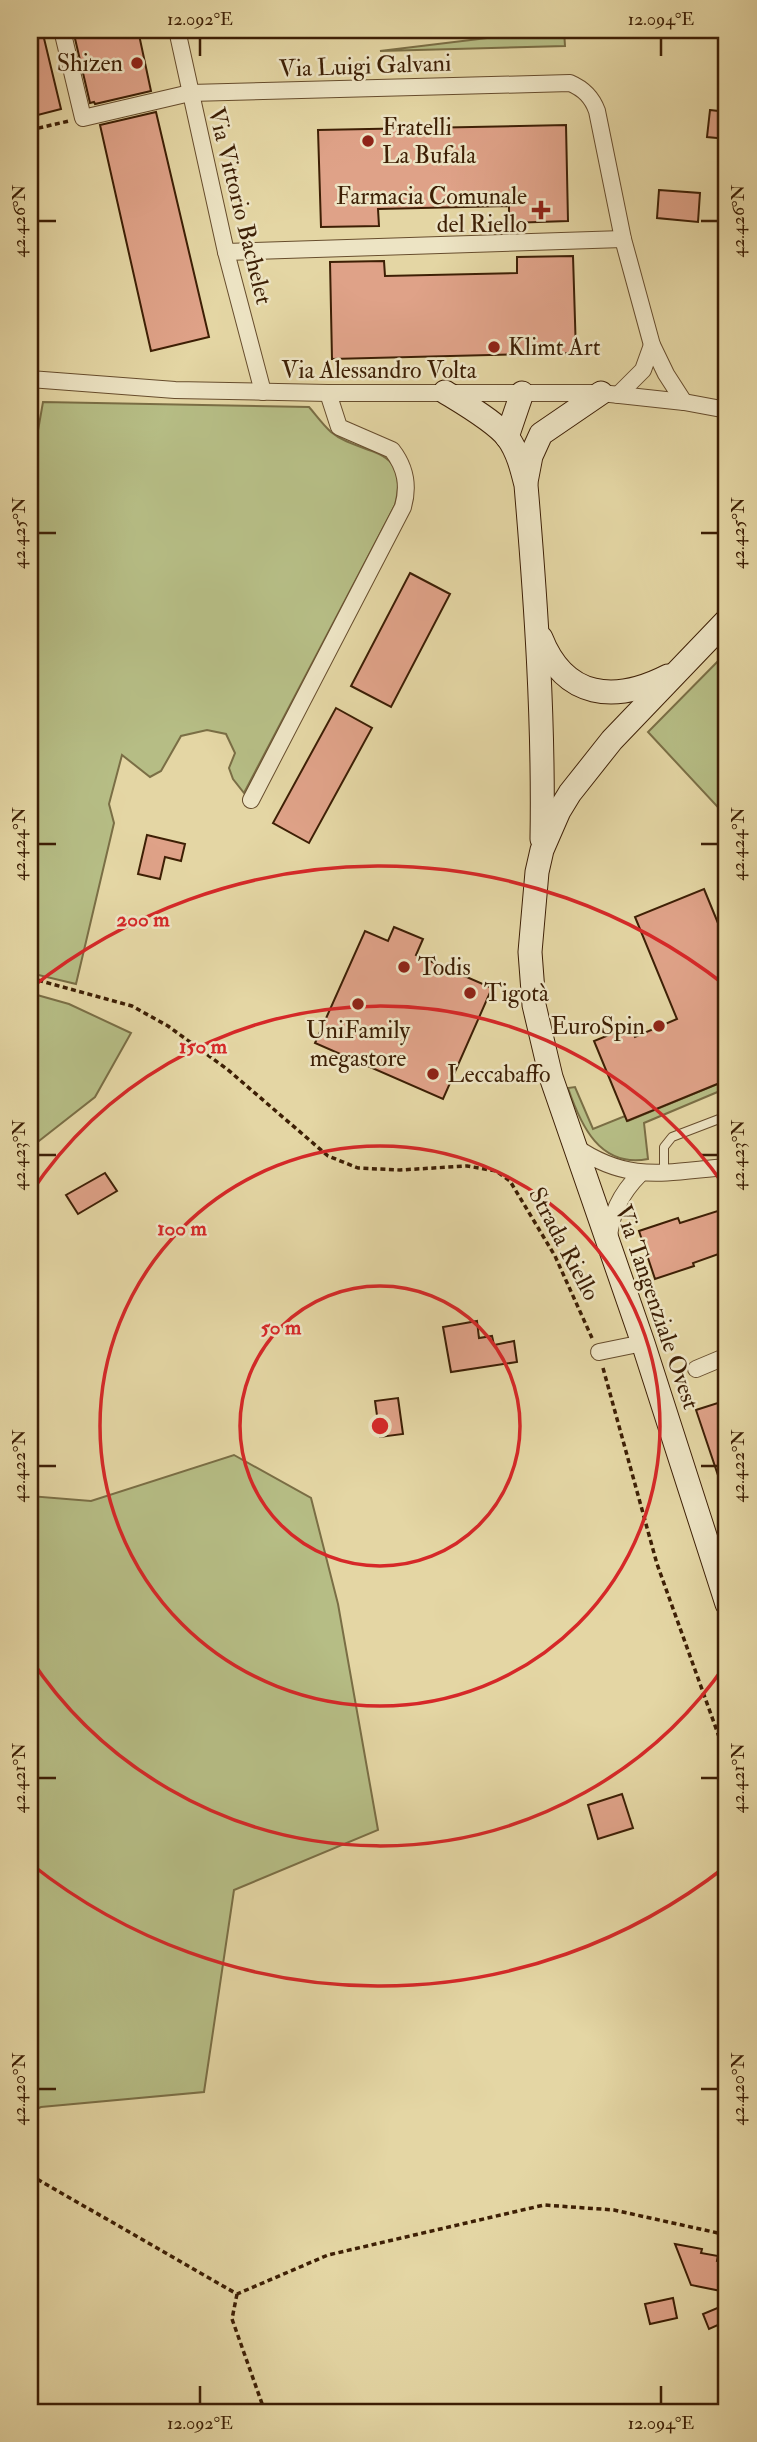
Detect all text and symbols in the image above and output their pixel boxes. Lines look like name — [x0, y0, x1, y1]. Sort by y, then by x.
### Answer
text: 12.092°E — [167, 8, 233, 31]
text: 12.094°E — [628, 8, 694, 31]
street label: Via Luigi Galvani — [278, 47, 452, 85]
place label: Shizen — [57, 48, 123, 79]
marker: Shizen — [129, 55, 145, 71]
street label: Via Vittorio Bachelet — [201, 104, 280, 308]
place label: Fratelli La Bufala — [382, 112, 477, 171]
marker: Fratelli La Bufala — [360, 133, 376, 149]
place label: Farmacia Comunale del Riello — [336, 181, 527, 240]
text: 42.426°N — [8, 185, 31, 257]
text: 42.426°N — [727, 185, 750, 257]
marker: Farmacia Comunale del Riello — [533, 202, 549, 218]
place label: Klimt Art — [508, 332, 601, 363]
marker: Klimt Art — [486, 339, 502, 355]
street label: Via Alessandro Volta — [281, 355, 478, 386]
text: 42.425°N — [8, 497, 31, 569]
text: 42.425°N — [727, 497, 750, 569]
text: 42.424°N — [8, 807, 31, 881]
text: 42.424°N — [727, 807, 750, 881]
text: 200 m — [117, 906, 170, 933]
place label: Todis — [418, 952, 471, 983]
marker: Todis — [396, 959, 412, 975]
place label: Tigotà — [484, 978, 550, 1009]
marker: Tigotà — [462, 985, 478, 1001]
marker: UniFamily megastore — [350, 996, 366, 1012]
place label: EuroSpin — [551, 1011, 645, 1042]
place label: UniFamily megastore — [306, 1015, 411, 1074]
marker: EuroSpin — [651, 1018, 667, 1034]
text: 150 m — [179, 1033, 228, 1060]
place label: Leccabaffo — [447, 1059, 550, 1090]
marker: Leccabaffo — [425, 1066, 441, 1082]
text: 42.423°N — [8, 1120, 31, 1190]
text: 42.423°N — [727, 1120, 750, 1190]
street label: Strada Riello — [521, 1182, 607, 1306]
street label: Via Tangenziale Ovest — [607, 1201, 707, 1414]
text: 100 m — [157, 1215, 208, 1242]
text: 50 m — [261, 1314, 302, 1341]
centre of rings — [368, 1414, 392, 1438]
text: 42.422°N — [8, 1429, 31, 1503]
text: 42.422°N — [727, 1429, 750, 1503]
text: 42.421°N — [8, 1743, 31, 1813]
text: 42.421°N — [727, 1743, 750, 1813]
text: 42.420°N — [8, 2052, 31, 2126]
text: 42.420°N — [727, 2052, 750, 2126]
text: 12.092°E — [167, 2412, 233, 2435]
text: 12.094°E — [628, 2412, 694, 2435]

